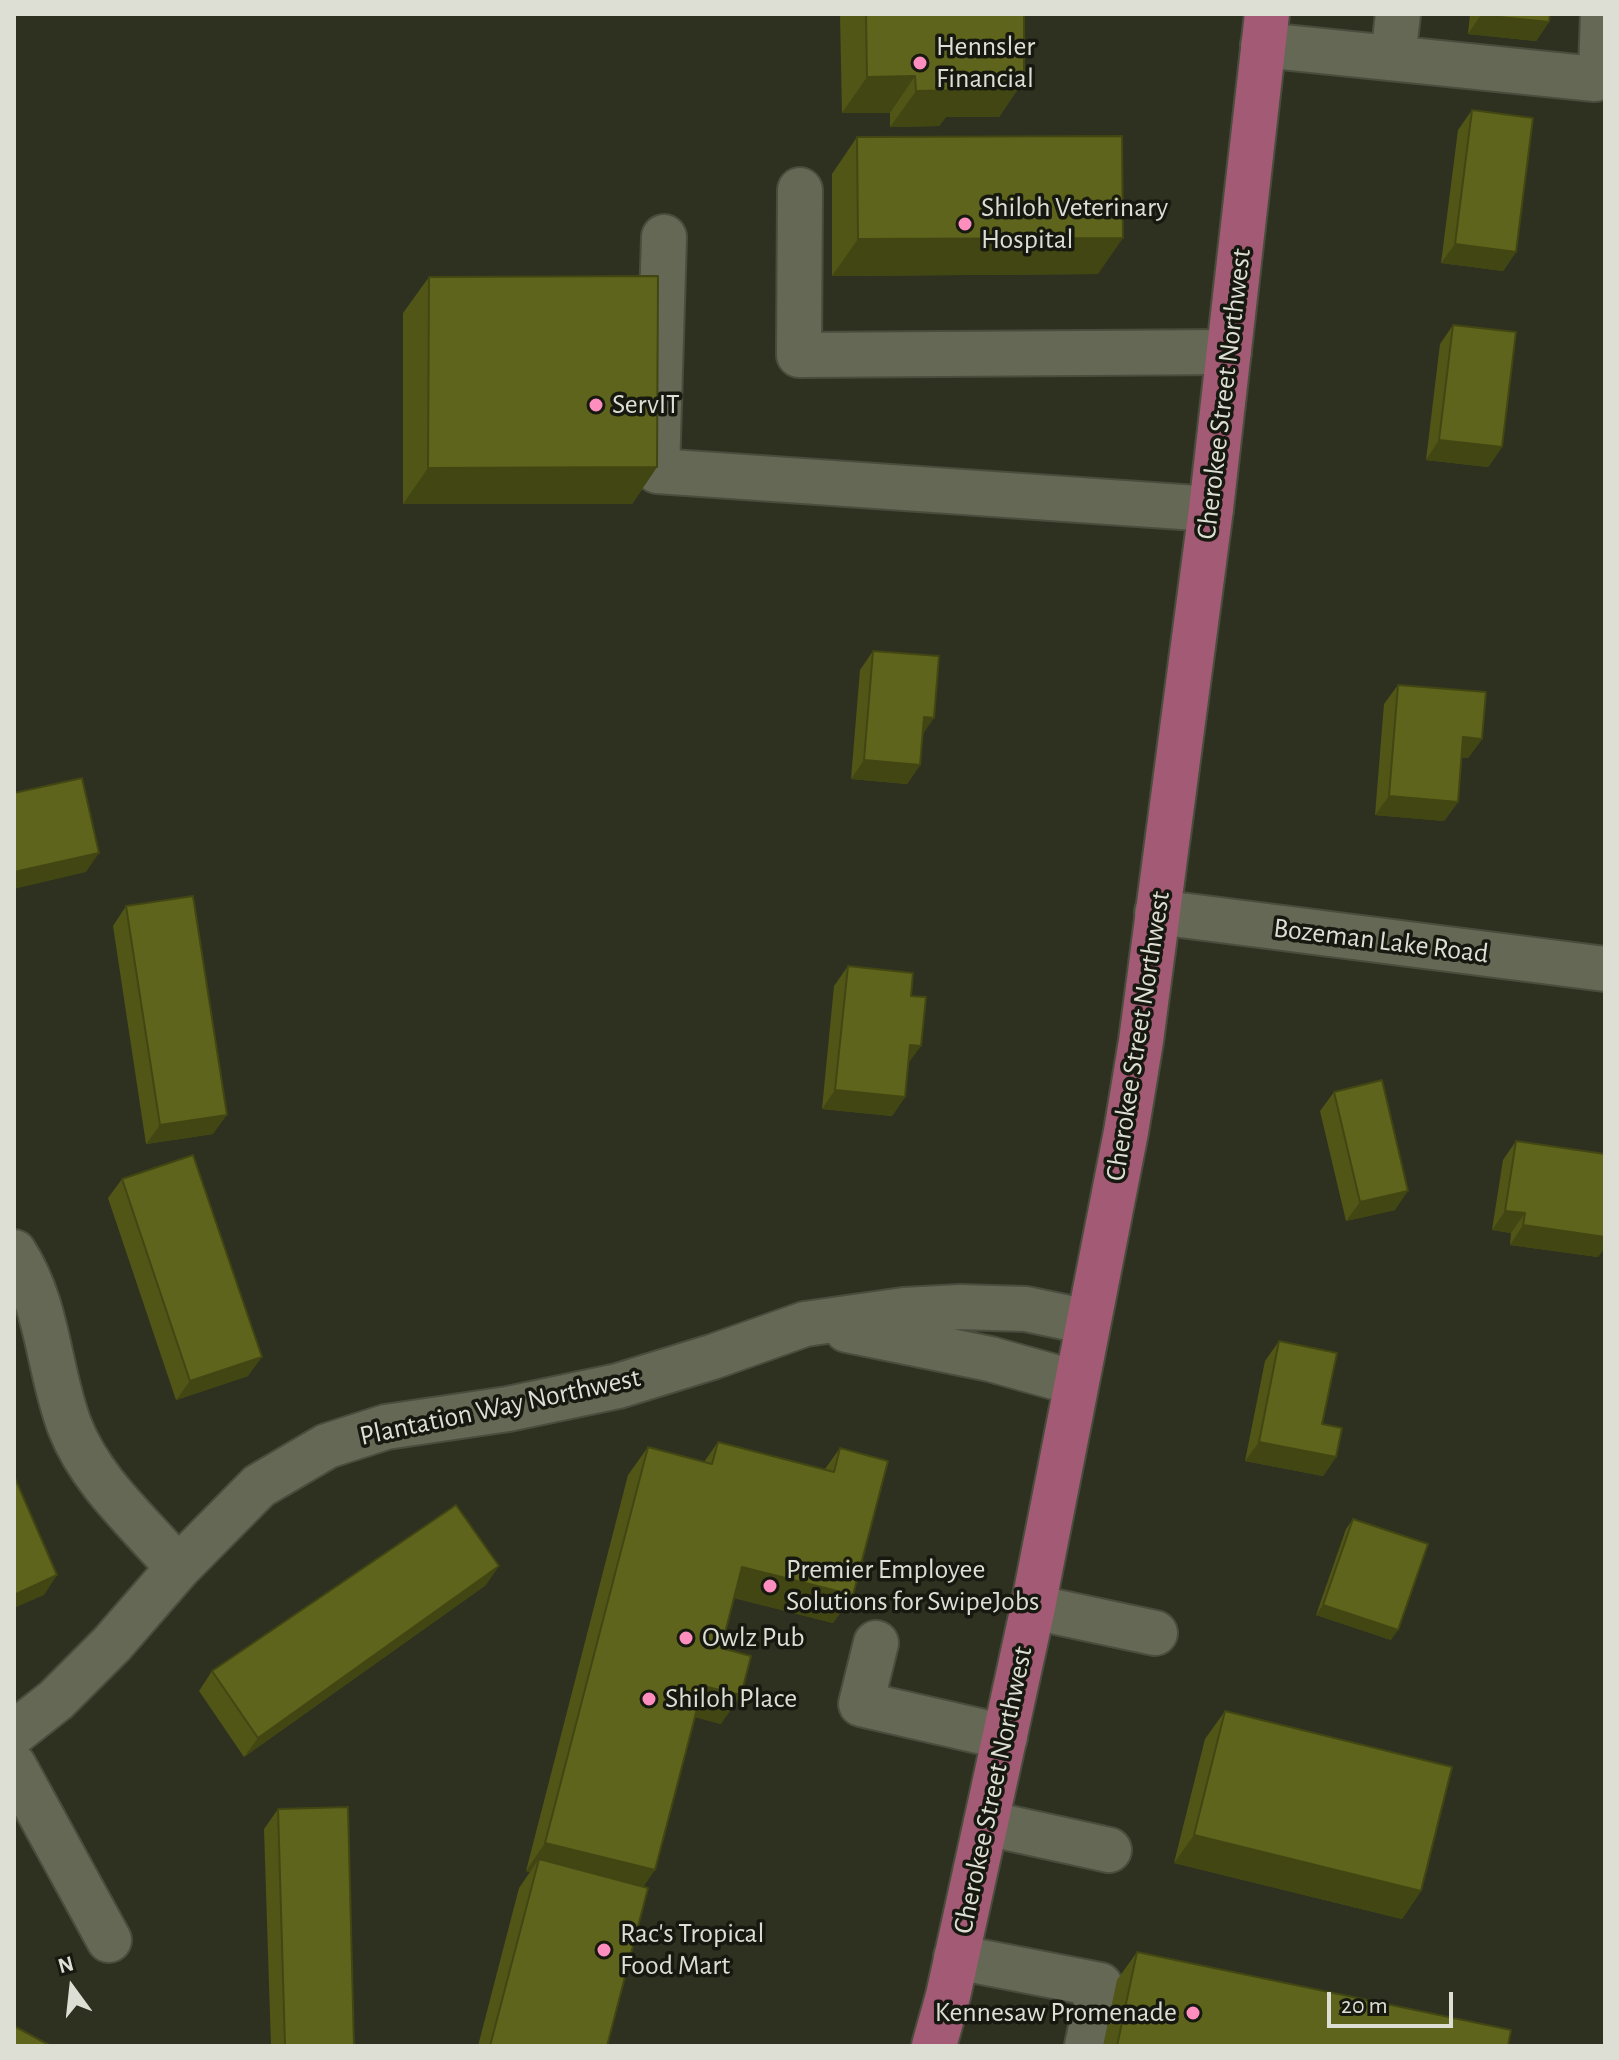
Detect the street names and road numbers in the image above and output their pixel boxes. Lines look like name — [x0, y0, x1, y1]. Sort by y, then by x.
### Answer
street label: Cherokee Street Northwest — [1189, 247, 1259, 541]
street label: Cherokee Street Northwest — [1099, 889, 1177, 1183]
street label: Bozeman Lake Road — [1272, 911, 1490, 971]
street label: Plantation Way Northwest — [357, 1361, 643, 1453]
street label: Cherokee Street Northwest — [946, 1643, 1040, 1937]

